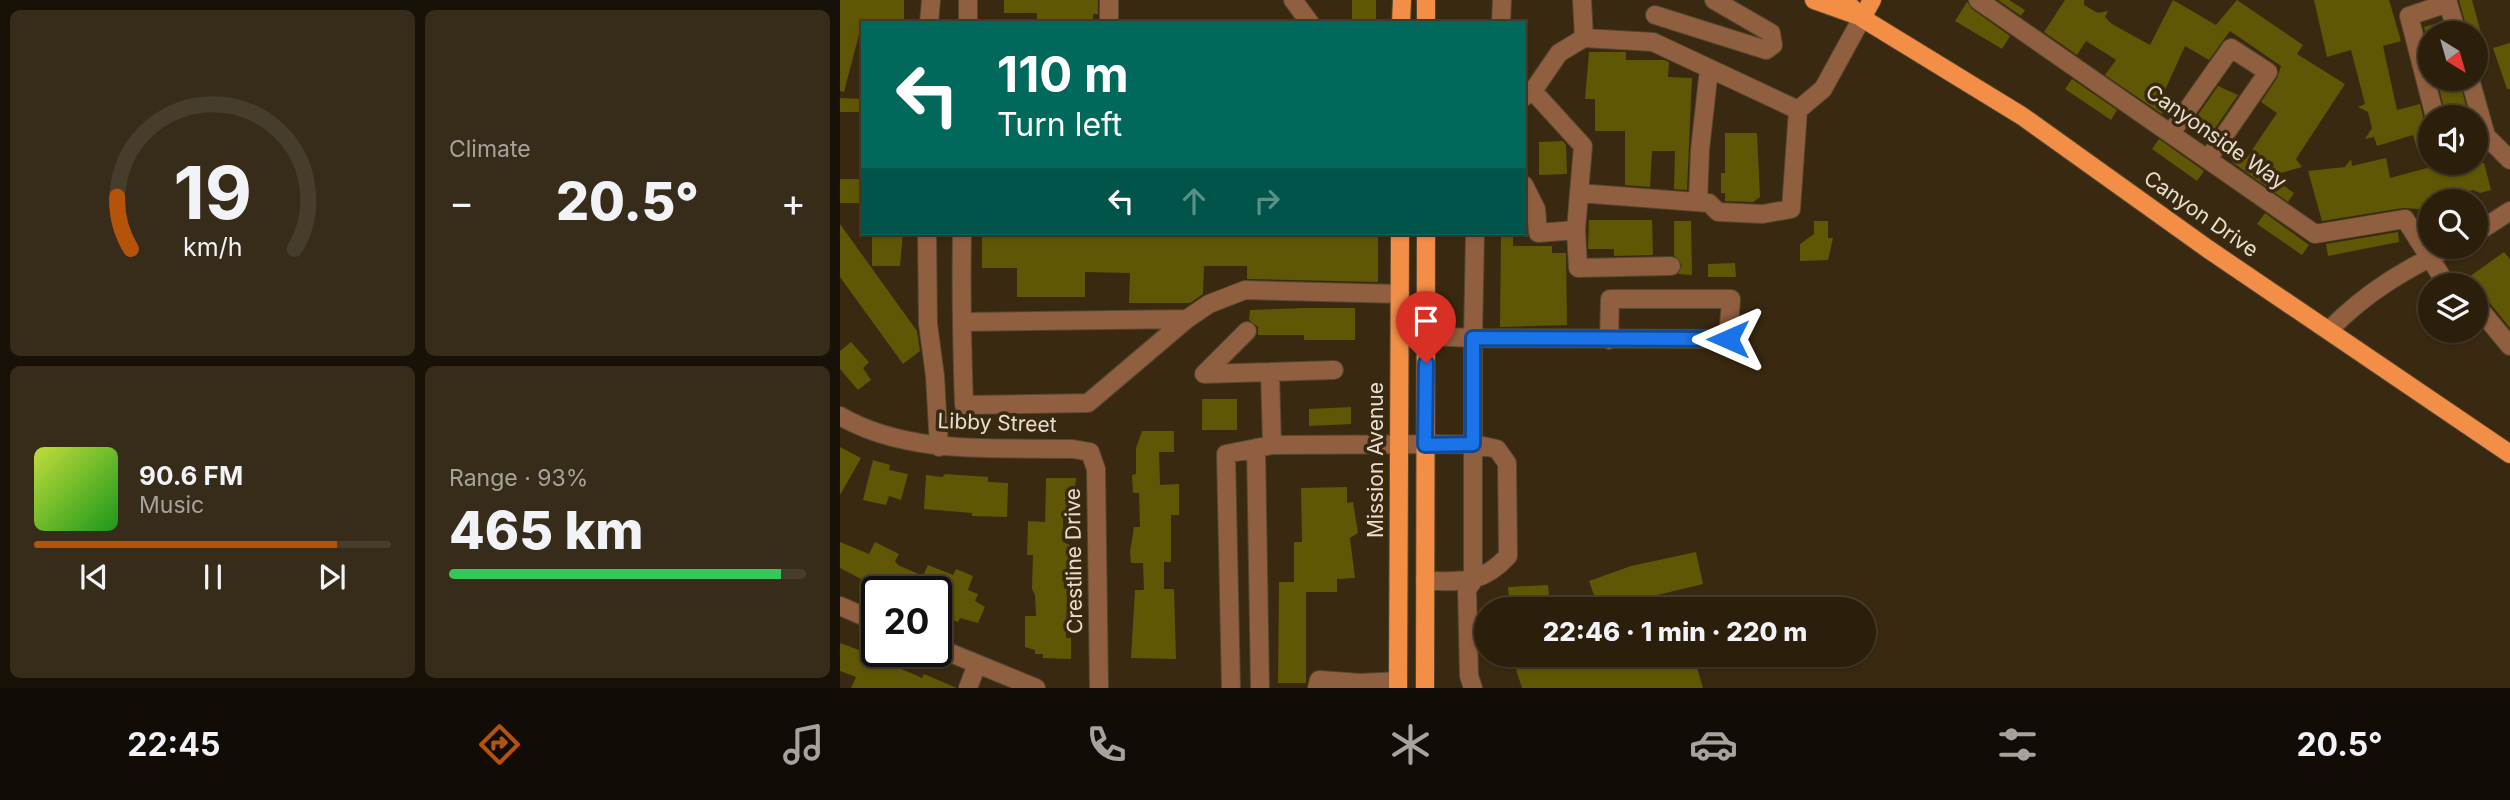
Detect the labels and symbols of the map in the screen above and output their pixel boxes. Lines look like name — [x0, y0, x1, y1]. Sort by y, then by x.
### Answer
north arrow — [2418, 21, 2488, 91]
street label: Canyonside Way — [2141, 79, 2291, 194]
street label: Canyon Drive — [2139, 165, 2263, 262]
pin — [1396, 291, 1456, 363]
position arrow — [1691, 302, 1765, 376]
street label: Mission Avenue — [1363, 382, 1388, 538]
street label: Libby Street — [937, 408, 1057, 437]
street label: Crestline Drive — [1060, 488, 1087, 634]
speed limit sign: 20 — [861, 576, 952, 667]

